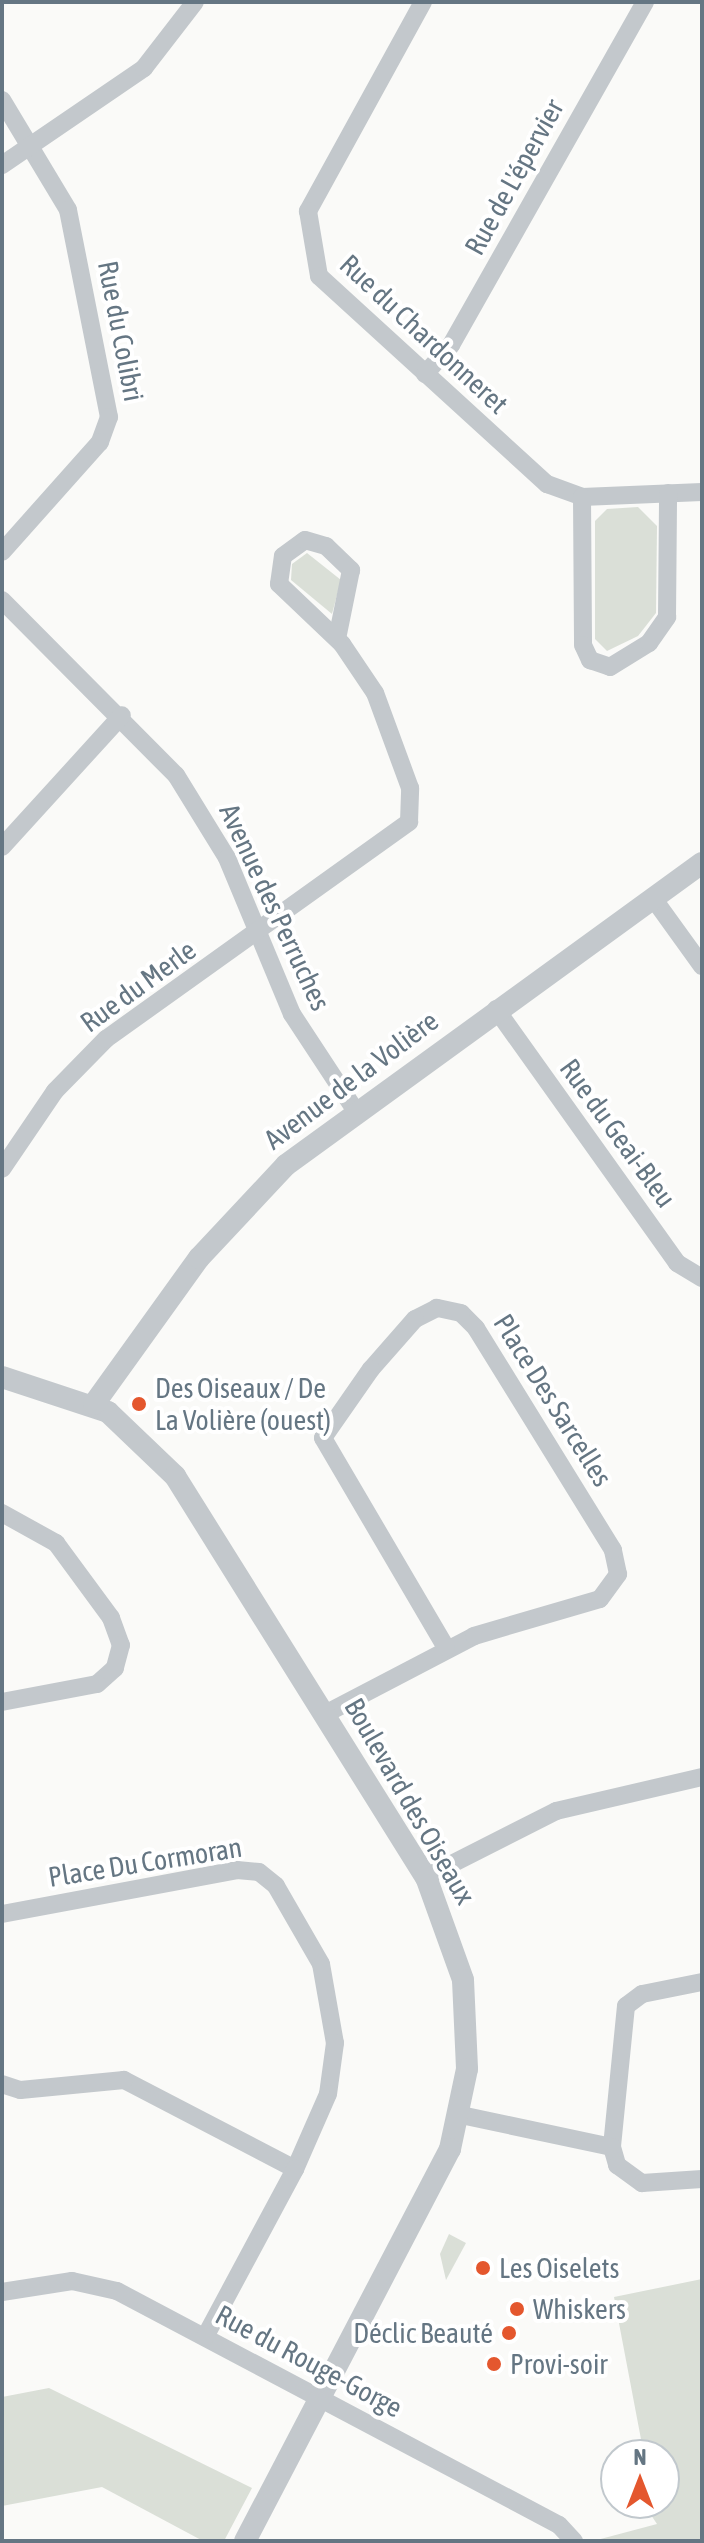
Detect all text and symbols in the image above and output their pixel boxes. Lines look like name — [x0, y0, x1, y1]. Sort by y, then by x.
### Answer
street label: Rue de L'épervier — [457, 93, 571, 261]
street label: Rue du Chardonneret — [333, 248, 515, 420]
street label: Rue du Colibri — [91, 258, 151, 404]
street label: Avenue des Perruches — [212, 798, 338, 1016]
street label: Rue du Merle — [74, 933, 202, 1039]
street label: Avenue de la Volière — [257, 1004, 445, 1156]
street label: Rue du Geai-Bleu — [553, 1052, 683, 1214]
street label: Place Des Sarcelles — [487, 1308, 619, 1492]
place label: Des Oiseaux / De La Volière (ouest) — [155, 1371, 331, 1437]
marker: Des Oiseaux / De La Volière (ouest) — [130, 1395, 148, 1413]
street label: Boulevard des Oiseaux — [337, 1692, 483, 1910]
street label: Place Du Cormoran — [46, 1830, 244, 1894]
place label: Les Oiselets — [499, 2251, 619, 2285]
marker: Les Oiselets — [474, 2259, 492, 2277]
place label: Whiskers — [533, 2292, 626, 2326]
street label: Rue du Rouge-Gorge — [210, 2298, 408, 2424]
marker: Whiskers — [508, 2300, 526, 2318]
place label: Déclic Beauté — [353, 2316, 493, 2350]
marker: Déclic Beauté — [500, 2324, 518, 2342]
place label: Provi-soir — [510, 2347, 608, 2381]
marker: Provi-soir — [485, 2355, 503, 2373]
north arrow — [600, 2439, 680, 2519]
text: N — [634, 2444, 646, 2470]

